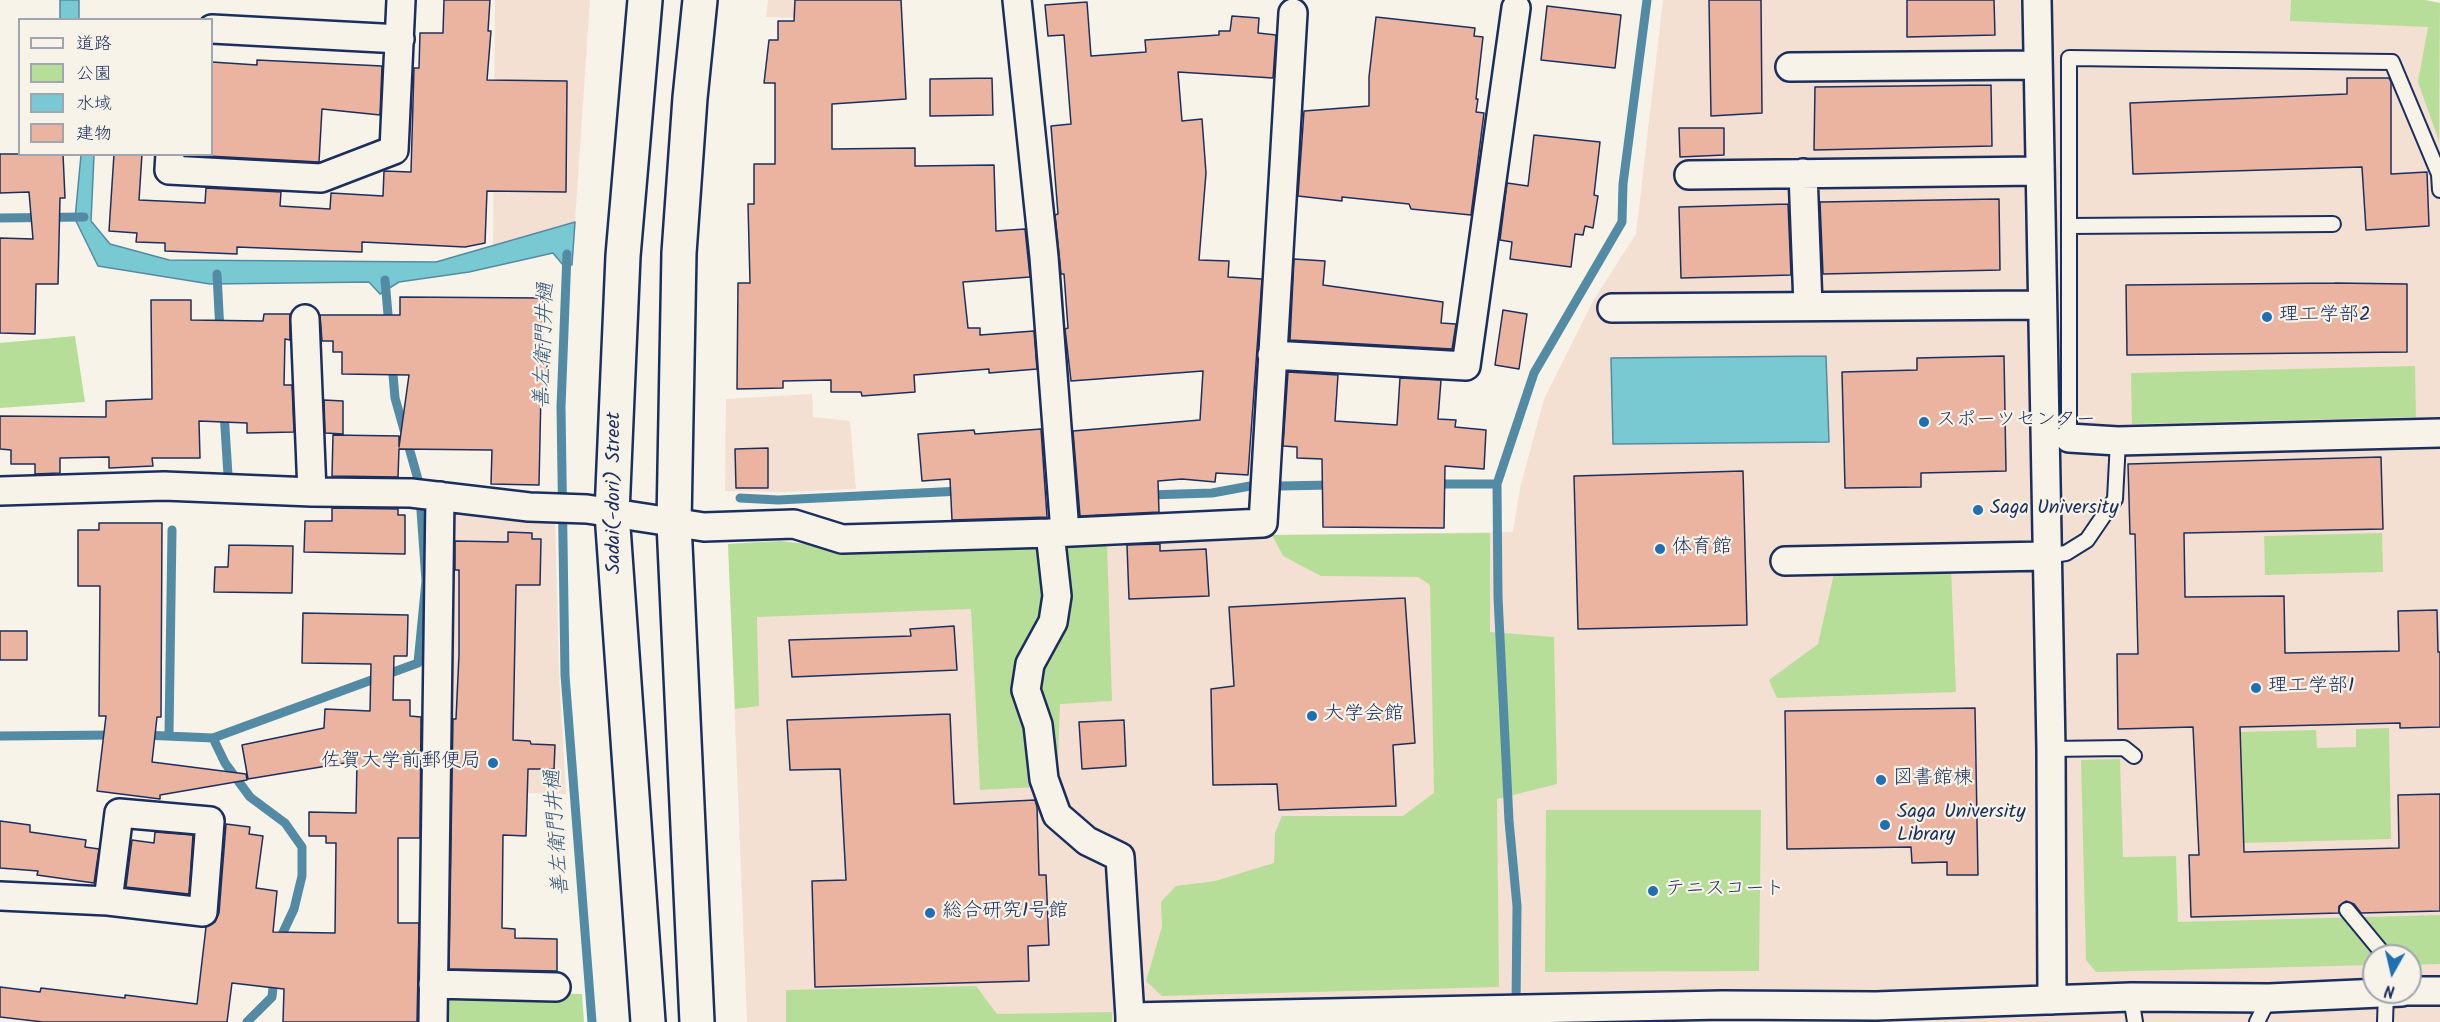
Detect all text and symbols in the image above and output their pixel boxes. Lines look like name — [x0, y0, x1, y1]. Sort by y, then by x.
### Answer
legend — [18, 18, 213, 156]
text: 道路 — [76, 30, 112, 59]
text: 公園 — [76, 60, 112, 89]
text: 水域 — [76, 90, 112, 119]
text: 建物 — [76, 120, 112, 149]
water label: 善左衛門井樋 — [531, 283, 561, 409]
place label: 理工学部2 — [2279, 305, 2371, 329]
marker: 理工学部2 — [2260, 310, 2274, 324]
place label: スポーツセンター — [1936, 410, 2096, 434]
street label: Sadai(-dori) Street — [604, 412, 628, 574]
marker: スポーツセンター — [1917, 415, 1931, 429]
place label: Saga University — [1990, 498, 2119, 522]
marker: Saga University — [1971, 503, 1985, 517]
place label: 体育館 — [1672, 537, 1732, 561]
marker: 体育館 — [1653, 542, 1667, 556]
place label: 理工学部1 — [2268, 676, 2354, 700]
marker: 理工学部1 — [2249, 681, 2263, 695]
place label: 大学会館 — [1324, 704, 1404, 728]
marker: 大学会館 — [1305, 709, 1319, 723]
place label: 佐賀大学前郵便局 — [321, 751, 481, 775]
marker: 佐賀大学前郵便局 — [486, 756, 500, 770]
place label: 図書館棟 — [1893, 768, 1973, 792]
water label: 善左衛門井樋 — [542, 769, 576, 897]
marker: 図書館棟 — [1874, 773, 1888, 787]
place label: Saga University Library — [1897, 802, 2026, 849]
marker: Saga University Library — [1878, 818, 1892, 832]
place label: テニスコート — [1665, 879, 1785, 903]
marker: テニスコート — [1646, 884, 1660, 898]
place label: 総合研究1号館 — [942, 901, 1068, 925]
marker: 総合研究1号館 — [923, 906, 937, 920]
north arrow — [2362, 944, 2422, 1004]
text: N — [2383, 977, 2396, 1003]

